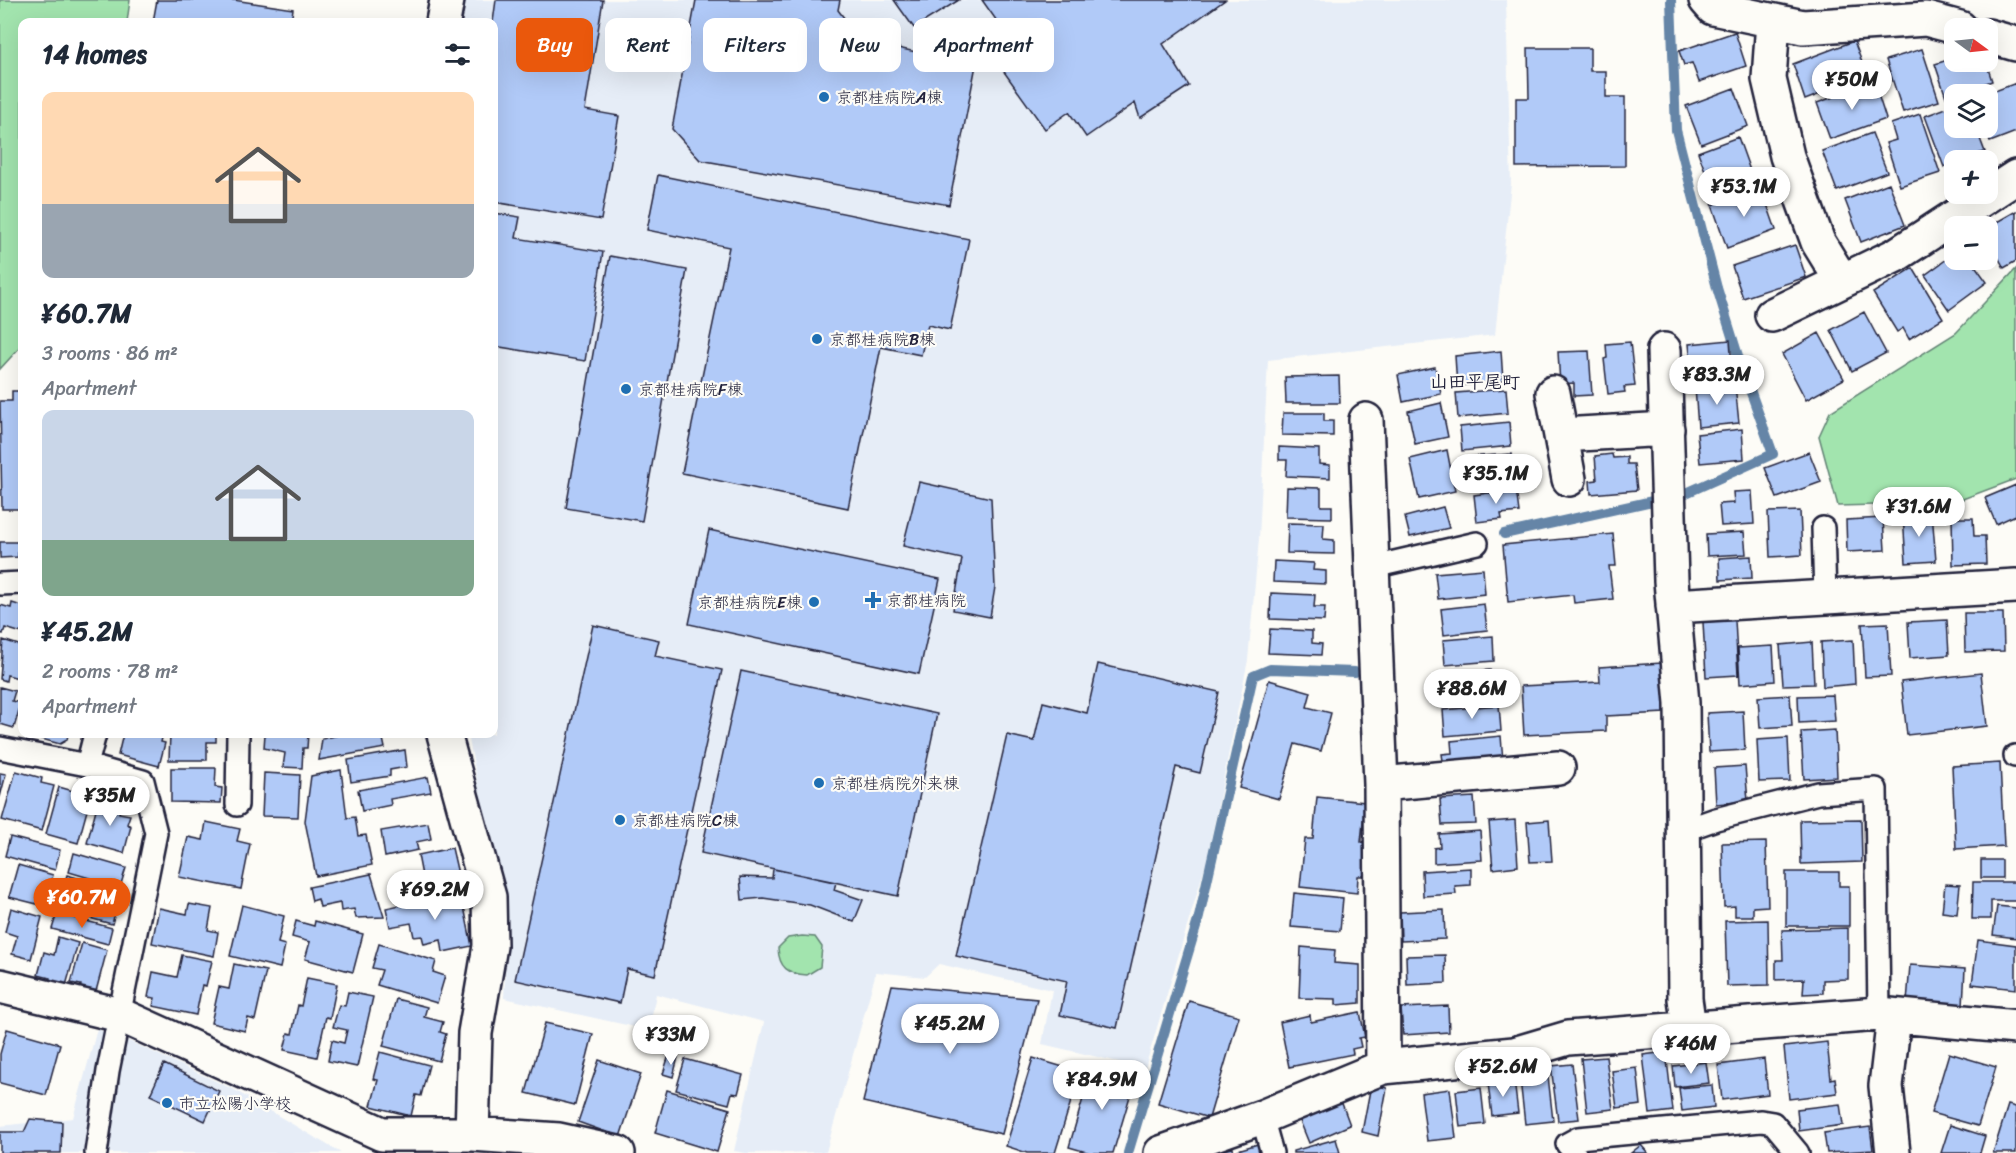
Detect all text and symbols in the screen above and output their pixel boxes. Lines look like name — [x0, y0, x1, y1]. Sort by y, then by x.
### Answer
chip: Buy — [516, 18, 593, 72]
chip: Rent — [605, 18, 691, 72]
chip: Filters — [703, 18, 807, 72]
chip: New — [819, 18, 901, 72]
chip: Apartment — [913, 18, 1054, 72]
north arrow — [1944, 18, 1998, 72]
map controls — [1944, 18, 1998, 270]
text: 14 homes — [42, 31, 147, 77]
icon: filters — [441, 38, 474, 71]
pin: ¥50M — [1816, 60, 1888, 111]
text: ¥50M — [1826, 62, 1878, 97]
place label: 京都桂病院A棟 — [836, 83, 943, 112]
button: layers — [1944, 84, 1998, 138]
marker: 京都桂病院A棟 — [817, 90, 831, 104]
icon: home — [204, 131, 312, 239]
button: + — [1944, 150, 1998, 204]
pin: ¥53.1M — [1695, 167, 1793, 218]
text: ¥53.1M — [1711, 169, 1777, 204]
button: − — [1944, 216, 1998, 270]
text: ¥60.7M — [42, 290, 132, 336]
place label: 京都桂病院B棟 — [829, 325, 935, 354]
marker: 京都桂病院B棟 — [810, 332, 824, 346]
text: 3 rooms · 86 m² — [42, 336, 178, 371]
pin: ¥83.3M — [1668, 355, 1766, 406]
text: ¥83.3M — [1683, 357, 1751, 392]
district label: 山田平尾町 — [1430, 366, 1520, 398]
text: Apartment — [42, 371, 136, 406]
place label: 京都桂病院F棟 — [638, 375, 743, 404]
marker: 京都桂病院F棟 — [619, 382, 633, 396]
icon: home — [204, 449, 312, 557]
pin: ¥35.1M — [1447, 454, 1545, 505]
text: ¥35.1M — [1463, 456, 1529, 491]
pin: ¥31.6M — [1870, 487, 1968, 538]
text: ¥31.6M — [1887, 489, 1951, 524]
place label: 京都桂病院 — [886, 586, 966, 615]
place label: 京都桂病院E棟 — [697, 588, 802, 617]
marker: 京都桂病院 — [864, 591, 882, 609]
marker: 京都桂病院E棟 — [807, 595, 821, 609]
text: ¥45.2M — [42, 608, 133, 654]
text: 2 rooms · 78 m² — [42, 654, 178, 689]
pin: ¥88.6M — [1423, 669, 1521, 720]
text: ¥88.6M — [1438, 671, 1506, 706]
text: Apartment — [42, 689, 136, 724]
place label: 京都桂病院外来棟 — [831, 769, 959, 798]
pin: ¥35M — [74, 776, 146, 827]
marker: 京都桂病院外来棟 — [812, 776, 826, 790]
text: ¥35M — [85, 778, 135, 813]
place label: 京都桂病院C棟 — [632, 806, 738, 835]
marker: 京都桂病院C棟 — [613, 813, 627, 827]
pin: ¥69.2M — [386, 870, 484, 921]
text: ¥69.2M — [401, 872, 469, 907]
pin: ¥60.7M — [33, 878, 131, 929]
text: ¥60.7M — [48, 880, 116, 915]
pin: ¥45.2M — [901, 1004, 999, 1055]
text: ¥45.2M — [915, 1006, 985, 1041]
pin: ¥33M — [635, 1015, 707, 1066]
text: ¥33M — [646, 1017, 696, 1052]
pin: ¥46M — [1655, 1024, 1727, 1075]
text: ¥46M — [1665, 1026, 1717, 1061]
pin: ¥52.6M — [1454, 1047, 1552, 1098]
text: ¥52.6M — [1469, 1049, 1537, 1084]
pin: ¥84.9M — [1053, 1060, 1151, 1111]
text: ¥84.9M — [1067, 1062, 1137, 1097]
place label: 市立松陽小学校 — [179, 1089, 291, 1118]
marker: 市立松陽小学校 — [160, 1096, 174, 1110]

